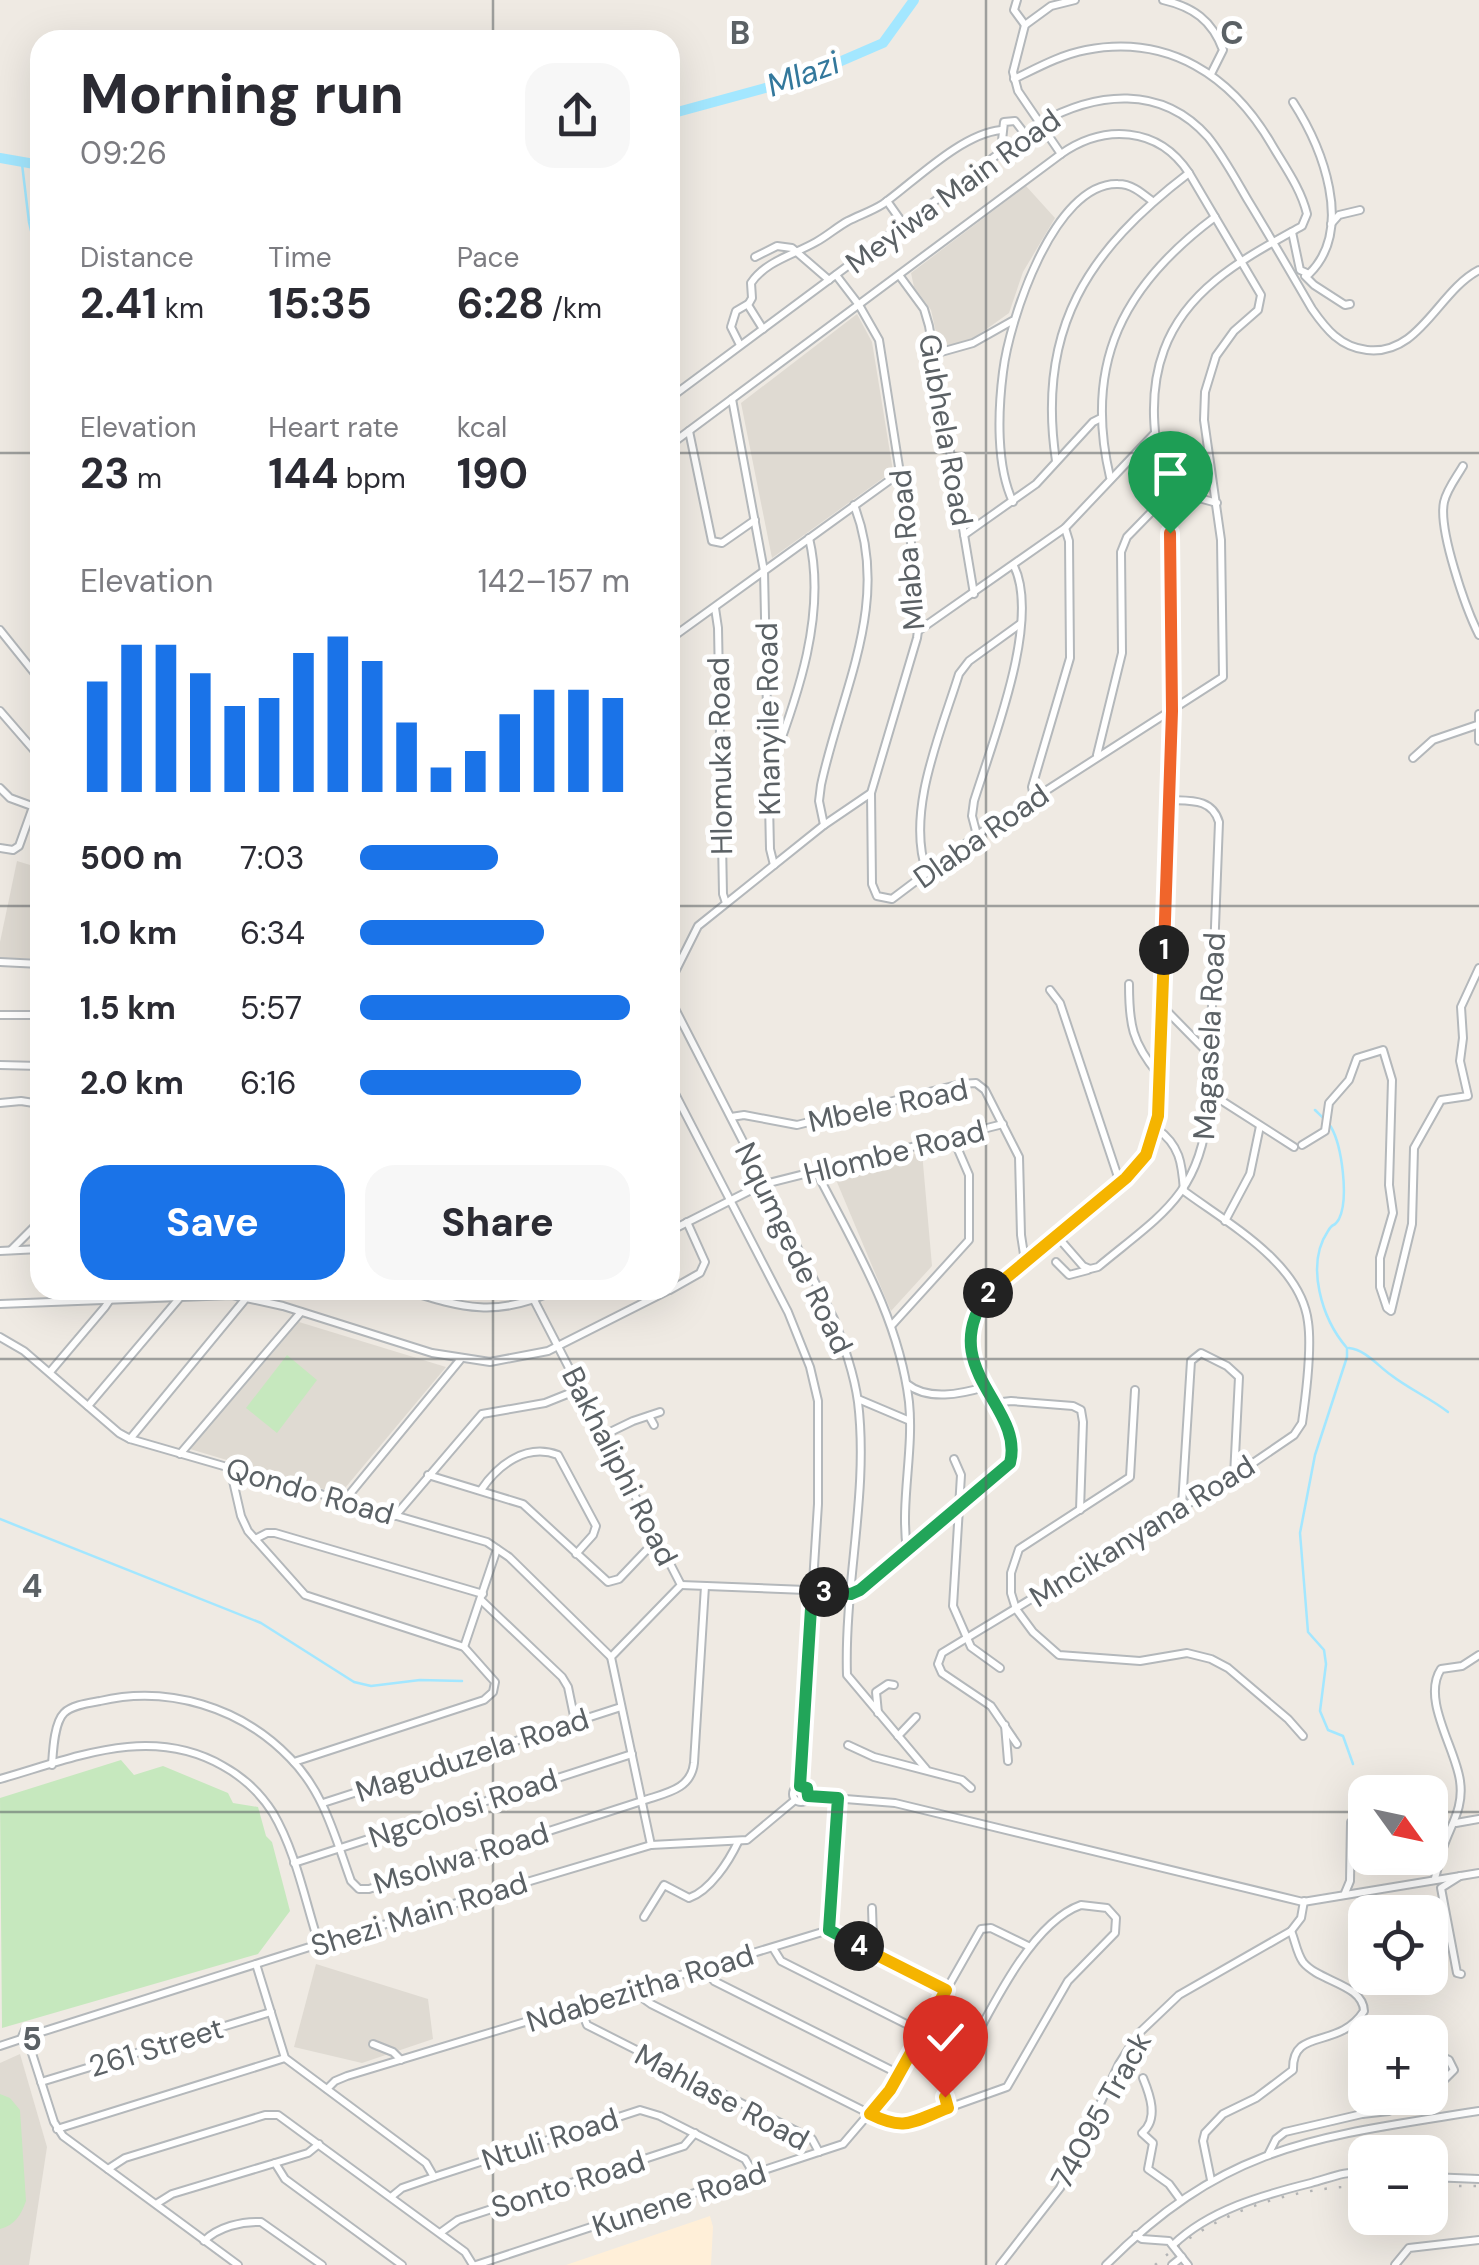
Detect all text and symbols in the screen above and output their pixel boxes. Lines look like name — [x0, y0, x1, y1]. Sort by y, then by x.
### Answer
text: B — [730, 12, 750, 54]
text: C — [1220, 12, 1244, 54]
water label: Mlazi — [761, 41, 846, 106]
text: Morning run — [80, 58, 404, 130]
button: share — [525, 63, 630, 168]
street label: Meyiwa Main Road — [838, 100, 1068, 282]
text: 09:26 — [80, 132, 167, 174]
text: Distance — [80, 239, 194, 276]
text: Time — [268, 239, 332, 276]
text: Pace — [457, 239, 519, 276]
text: 2.41 — [80, 276, 157, 331]
text: 15:35 — [268, 276, 372, 331]
text: 6:28 — [457, 276, 544, 331]
text: km — [157, 290, 204, 327]
text: /km — [544, 290, 602, 327]
street label: Gubhela Road — [910, 331, 982, 529]
text: Elevation — [80, 409, 197, 446]
text: Heart rate — [268, 409, 399, 446]
text: kcal — [457, 409, 507, 446]
pin — [1128, 431, 1213, 534]
text: 23 — [80, 446, 130, 501]
text: 144 — [268, 446, 338, 501]
text: 190 — [457, 446, 528, 501]
icon: arrive — [1143, 446, 1198, 501]
text: m — [130, 460, 162, 497]
text: bpm — [338, 460, 406, 497]
street label: Mlaba Road — [881, 468, 933, 632]
text: Elevation — [80, 560, 213, 602]
text: 142–157 m — [478, 560, 630, 602]
street label: Khanyile Road — [747, 622, 789, 816]
street label: Hlomuka Road — [699, 657, 741, 855]
street label: Dlaba Road — [906, 775, 1056, 897]
text: 500 m — [80, 837, 183, 879]
text: 7:03 — [240, 837, 304, 879]
text: 1.0 km — [80, 912, 177, 954]
text: 6:34 — [240, 912, 305, 954]
pin: 1 — [1139, 925, 1189, 975]
text: 1 — [1159, 931, 1169, 968]
street label: Magasela Road — [1184, 931, 1234, 1141]
text: 1.5 km — [80, 987, 176, 1029]
text: 5:57 — [240, 987, 302, 1029]
text: 2.0 km — [80, 1062, 184, 1104]
text: 6:16 — [240, 1062, 297, 1104]
street label: Mbele Road — [804, 1069, 972, 1141]
street label: Hlombe Road — [799, 1111, 989, 1193]
street label: Nqumgede Road — [726, 1136, 862, 1360]
button: Save — [80, 1165, 345, 1280]
button: Share — [365, 1165, 630, 1280]
pin: 2 — [963, 1268, 1013, 1318]
text: 2 — [980, 1274, 996, 1311]
street label: Bakhaliphi Road — [553, 1360, 687, 1572]
street label: Mncikanyana Road — [1022, 1446, 1262, 1616]
street label: Qondo Road — [222, 1448, 398, 1534]
text: 4 — [22, 1565, 42, 1607]
pin: 3 — [799, 1567, 849, 1617]
text: 3 — [816, 1573, 832, 1610]
street label: Maguduzela Road — [350, 1699, 594, 1811]
street label: Ngcolosi Road — [364, 1759, 562, 1857]
north arrow — [1348, 1775, 1448, 1875]
map controls — [1348, 1775, 1448, 2235]
street label: Msolwa Road — [369, 1813, 553, 1903]
street label: Shezi Main Road — [306, 1863, 532, 1965]
button: locate — [1348, 1895, 1448, 1995]
pin: 4 — [834, 1921, 884, 1971]
text: 4 — [850, 1927, 868, 1964]
street label: Ndabezitha Road — [522, 1935, 758, 2041]
pin — [903, 1995, 988, 2098]
street label: 261 Street — [84, 2008, 228, 2086]
icon: check — [918, 2010, 973, 2065]
button: + — [1348, 2015, 1448, 2115]
text: 5 — [22, 2018, 42, 2060]
street label: 74095 Track — [1042, 2025, 1160, 2195]
street label: Mahlase Road — [628, 2035, 816, 2159]
street label: Ntuli Road — [477, 2099, 623, 2179]
button: − — [1348, 2135, 1448, 2235]
street label: Sonto Road — [486, 2141, 650, 2227]
street label: Kunene Road — [587, 2153, 771, 2245]

